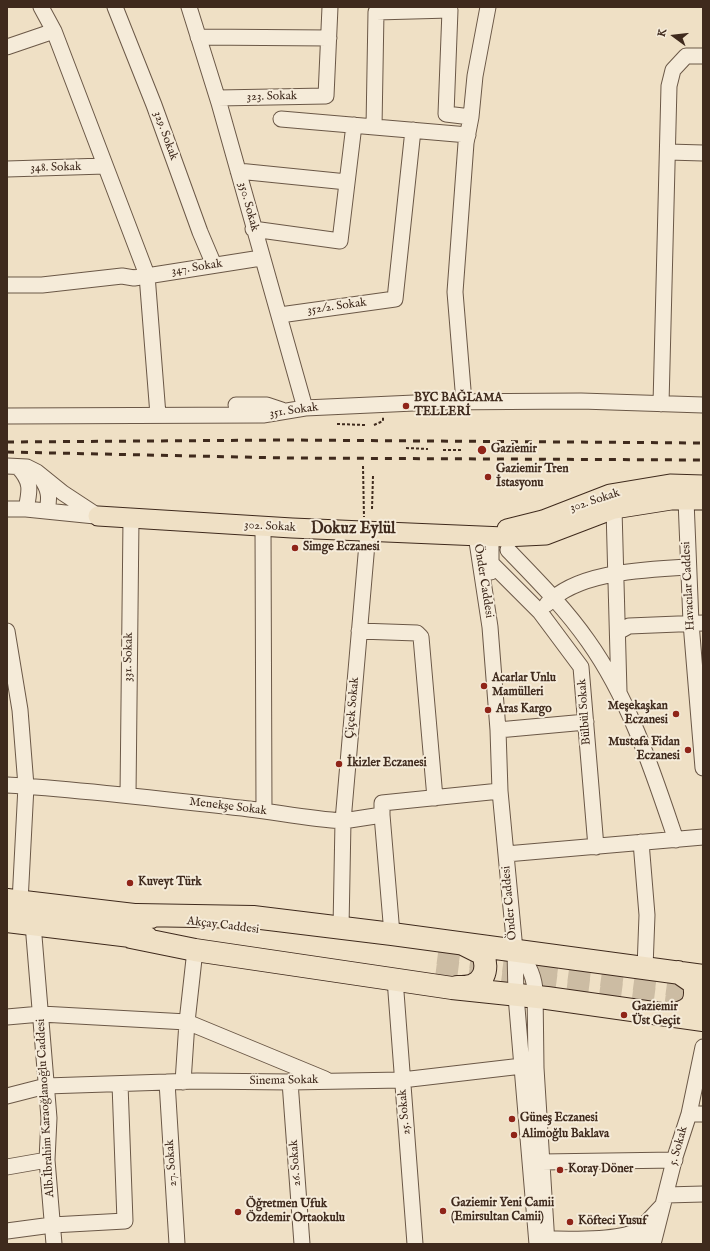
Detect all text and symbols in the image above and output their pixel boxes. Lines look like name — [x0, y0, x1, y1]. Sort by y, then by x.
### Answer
north arrow — [654, 16, 694, 56]
text: K — [655, 27, 670, 39]
street label: 323. Sokak — [247, 89, 297, 105]
street label: 329. Sokak — [149, 110, 181, 162]
street label: 348. Sokak — [30, 160, 82, 176]
street label: 350. Sokak — [235, 181, 261, 233]
street label: 347. Sokak — [170, 257, 224, 279]
street label: 352/2. Sokak — [306, 296, 368, 318]
place label: BYC BAĞLAMA TELLERİ — [414, 392, 503, 420]
street label: 351. Sokak — [269, 400, 319, 422]
marker: BYC BAĞLAMA TELLERİ — [401, 401, 411, 411]
place label: Gaziemir — [491, 443, 537, 457]
marker: Gaziemir — [476, 444, 488, 456]
place label: Gaziemir Tren İstasyonu — [496, 463, 569, 491]
marker: Gaziemir Tren İstasyonu — [483, 472, 493, 482]
street label: 302. Sokak — [568, 486, 622, 516]
street label: 302. Sokak — [244, 518, 296, 536]
district label: Dokuz Eylül — [311, 520, 395, 540]
place label: Simge Eczanesi — [303, 541, 380, 555]
street label: Havacılar Caddesi — [679, 541, 699, 631]
marker: Simge Eczanesi — [290, 543, 300, 553]
street label: Önder Caddesi — [470, 543, 496, 619]
street label: 331. Sokak — [121, 632, 137, 682]
place label: Acarlar Unlu Mamülleri — [492, 672, 556, 700]
street label: Çiçek Sokak — [343, 676, 363, 740]
street label: Bülbül Sokak — [575, 678, 595, 746]
marker: Acarlar Unlu Mamülleri — [479, 681, 489, 691]
place label: Meşekaşkan Eczanesi — [608, 700, 668, 728]
place label: Aras Kargo — [496, 703, 552, 717]
marker: Aras Kargo — [483, 705, 493, 715]
marker: Meşekaşkan Eczanesi — [671, 709, 681, 719]
place label: Mustafa Fidan Eczanesi — [608, 736, 680, 764]
marker: Mustafa Fidan Eczanesi — [683, 745, 693, 755]
place label: İkizler Eczanesi — [347, 757, 427, 771]
marker: İkizler Eczanesi — [334, 759, 344, 769]
street label: Menekşe Sokak — [188, 795, 268, 819]
street label: Önder Caddesi — [500, 865, 520, 941]
place label: Kuveyt Türk — [138, 876, 202, 890]
marker: Kuveyt Türk — [125, 878, 135, 888]
street label: Akçay Caddesi — [186, 914, 260, 938]
place label: Gaziemir Üst Geçit — [632, 1001, 680, 1029]
marker: Gaziemir Üst Geçit — [619, 1010, 629, 1020]
street label: Alb.İbrahim Karaoğlanoğlu Caddesi — [34, 1018, 58, 1198]
street label: Sinema Sokak — [249, 1073, 319, 1089]
street label: 25. Sokak — [396, 1089, 414, 1135]
place label: Güneş Eczanesi — [520, 1112, 598, 1126]
marker: Güneş Eczanesi — [507, 1114, 517, 1124]
street label: 5. Sokak — [667, 1125, 691, 1167]
place label: Alimoğlu Baklava — [522, 1128, 609, 1142]
marker: Alimoğlu Baklava — [509, 1130, 519, 1140]
street label: 27. Sokak — [163, 1139, 181, 1187]
street label: 26. Sokak — [287, 1139, 305, 1187]
place label: Koray Döner — [568, 1163, 633, 1177]
marker: Koray Döner — [555, 1165, 565, 1175]
place label: Gaziemir Yeni Camii (Emirsultan Camii) — [451, 1197, 554, 1225]
place label: Öğretmen Ufuk Özdemir Ortaokulu — [246, 1198, 345, 1226]
marker: Gaziemir Yeni Camii (Emirsultan Camii) — [438, 1206, 448, 1216]
marker: Öğretmen Ufuk Özdemir Ortaokulu — [233, 1207, 243, 1217]
place label: Köfteci Yusuf — [578, 1215, 647, 1229]
marker: Köfteci Yusuf — [565, 1217, 575, 1227]

